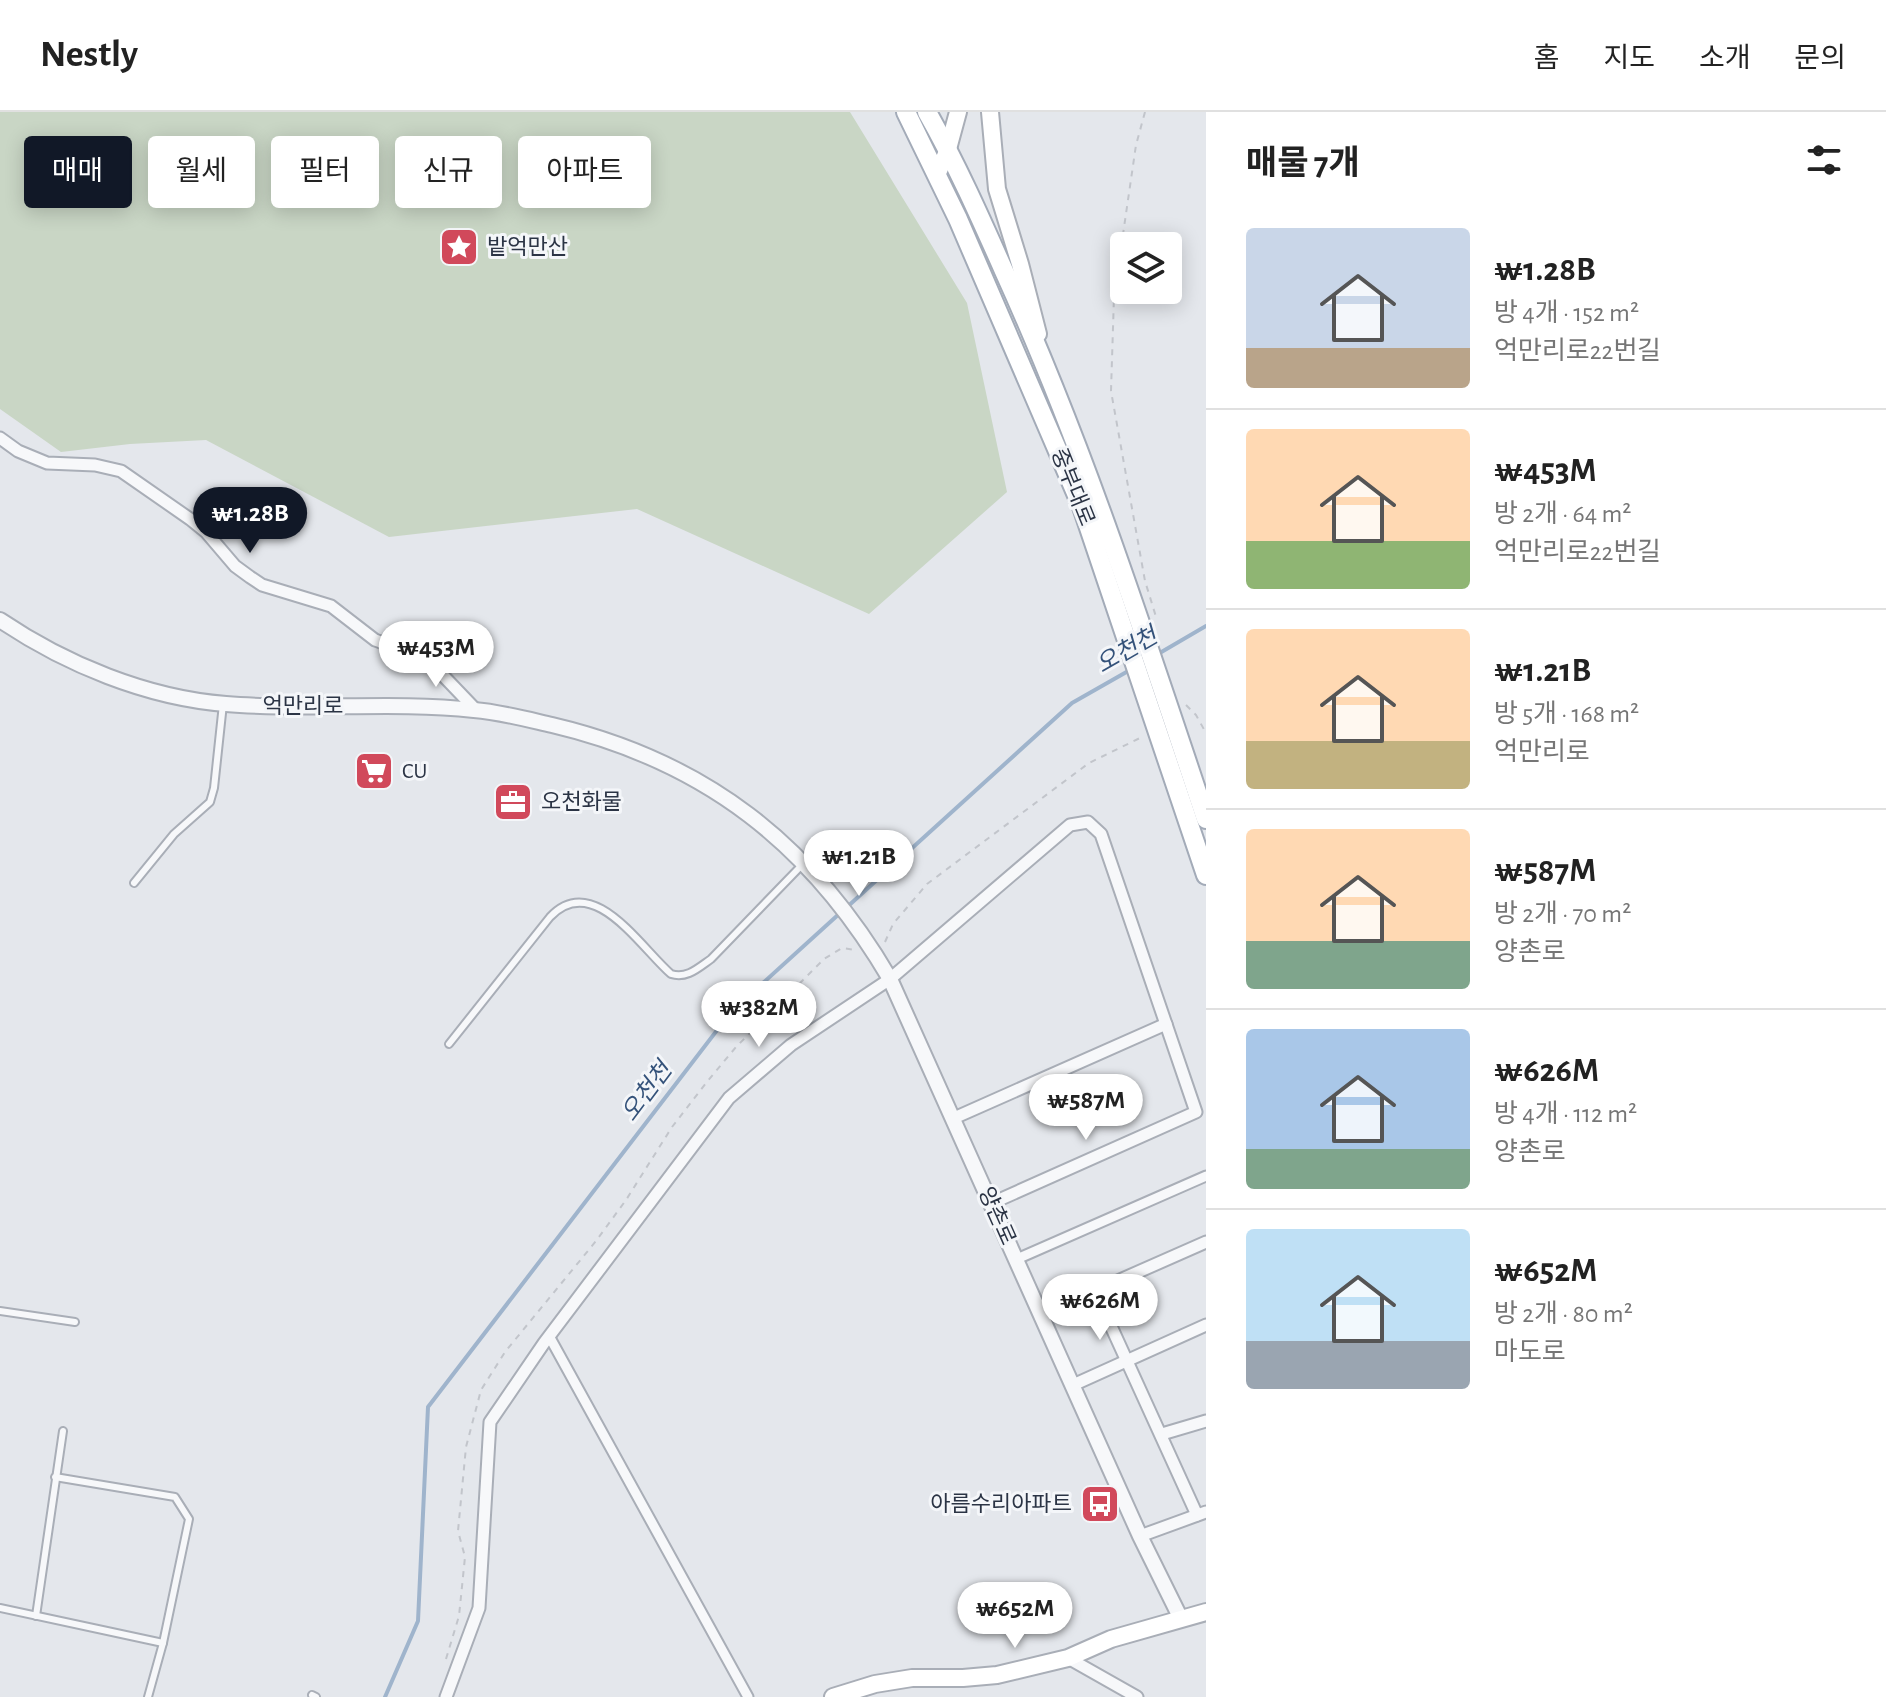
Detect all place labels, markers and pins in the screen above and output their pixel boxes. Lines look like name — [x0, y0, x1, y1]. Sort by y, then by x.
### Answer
place icon: 밭억만산 — [438, 226, 480, 268]
place label: 밭억만산 — [487, 235, 568, 258]
pin: ₩1.28B — [185, 487, 315, 555]
pin: ₩453M — [380, 621, 492, 689]
supermarket icon: CU — [353, 750, 395, 792]
place label: CU — [402, 760, 427, 782]
office icon: 오천화물 — [492, 781, 534, 823]
place label: 오천화물 — [541, 790, 622, 813]
pin: ₩1.21B — [794, 830, 924, 898]
pin: ₩382M — [703, 981, 815, 1049]
pin: ₩587M — [1030, 1074, 1142, 1142]
pin: ₩626M — [1044, 1274, 1156, 1342]
bus stop icon: 아름수리아파트 — [1079, 1483, 1121, 1525]
place label: 아름수리아파트 — [930, 1493, 1072, 1515]
pin: ₩652M — [959, 1582, 1071, 1650]

